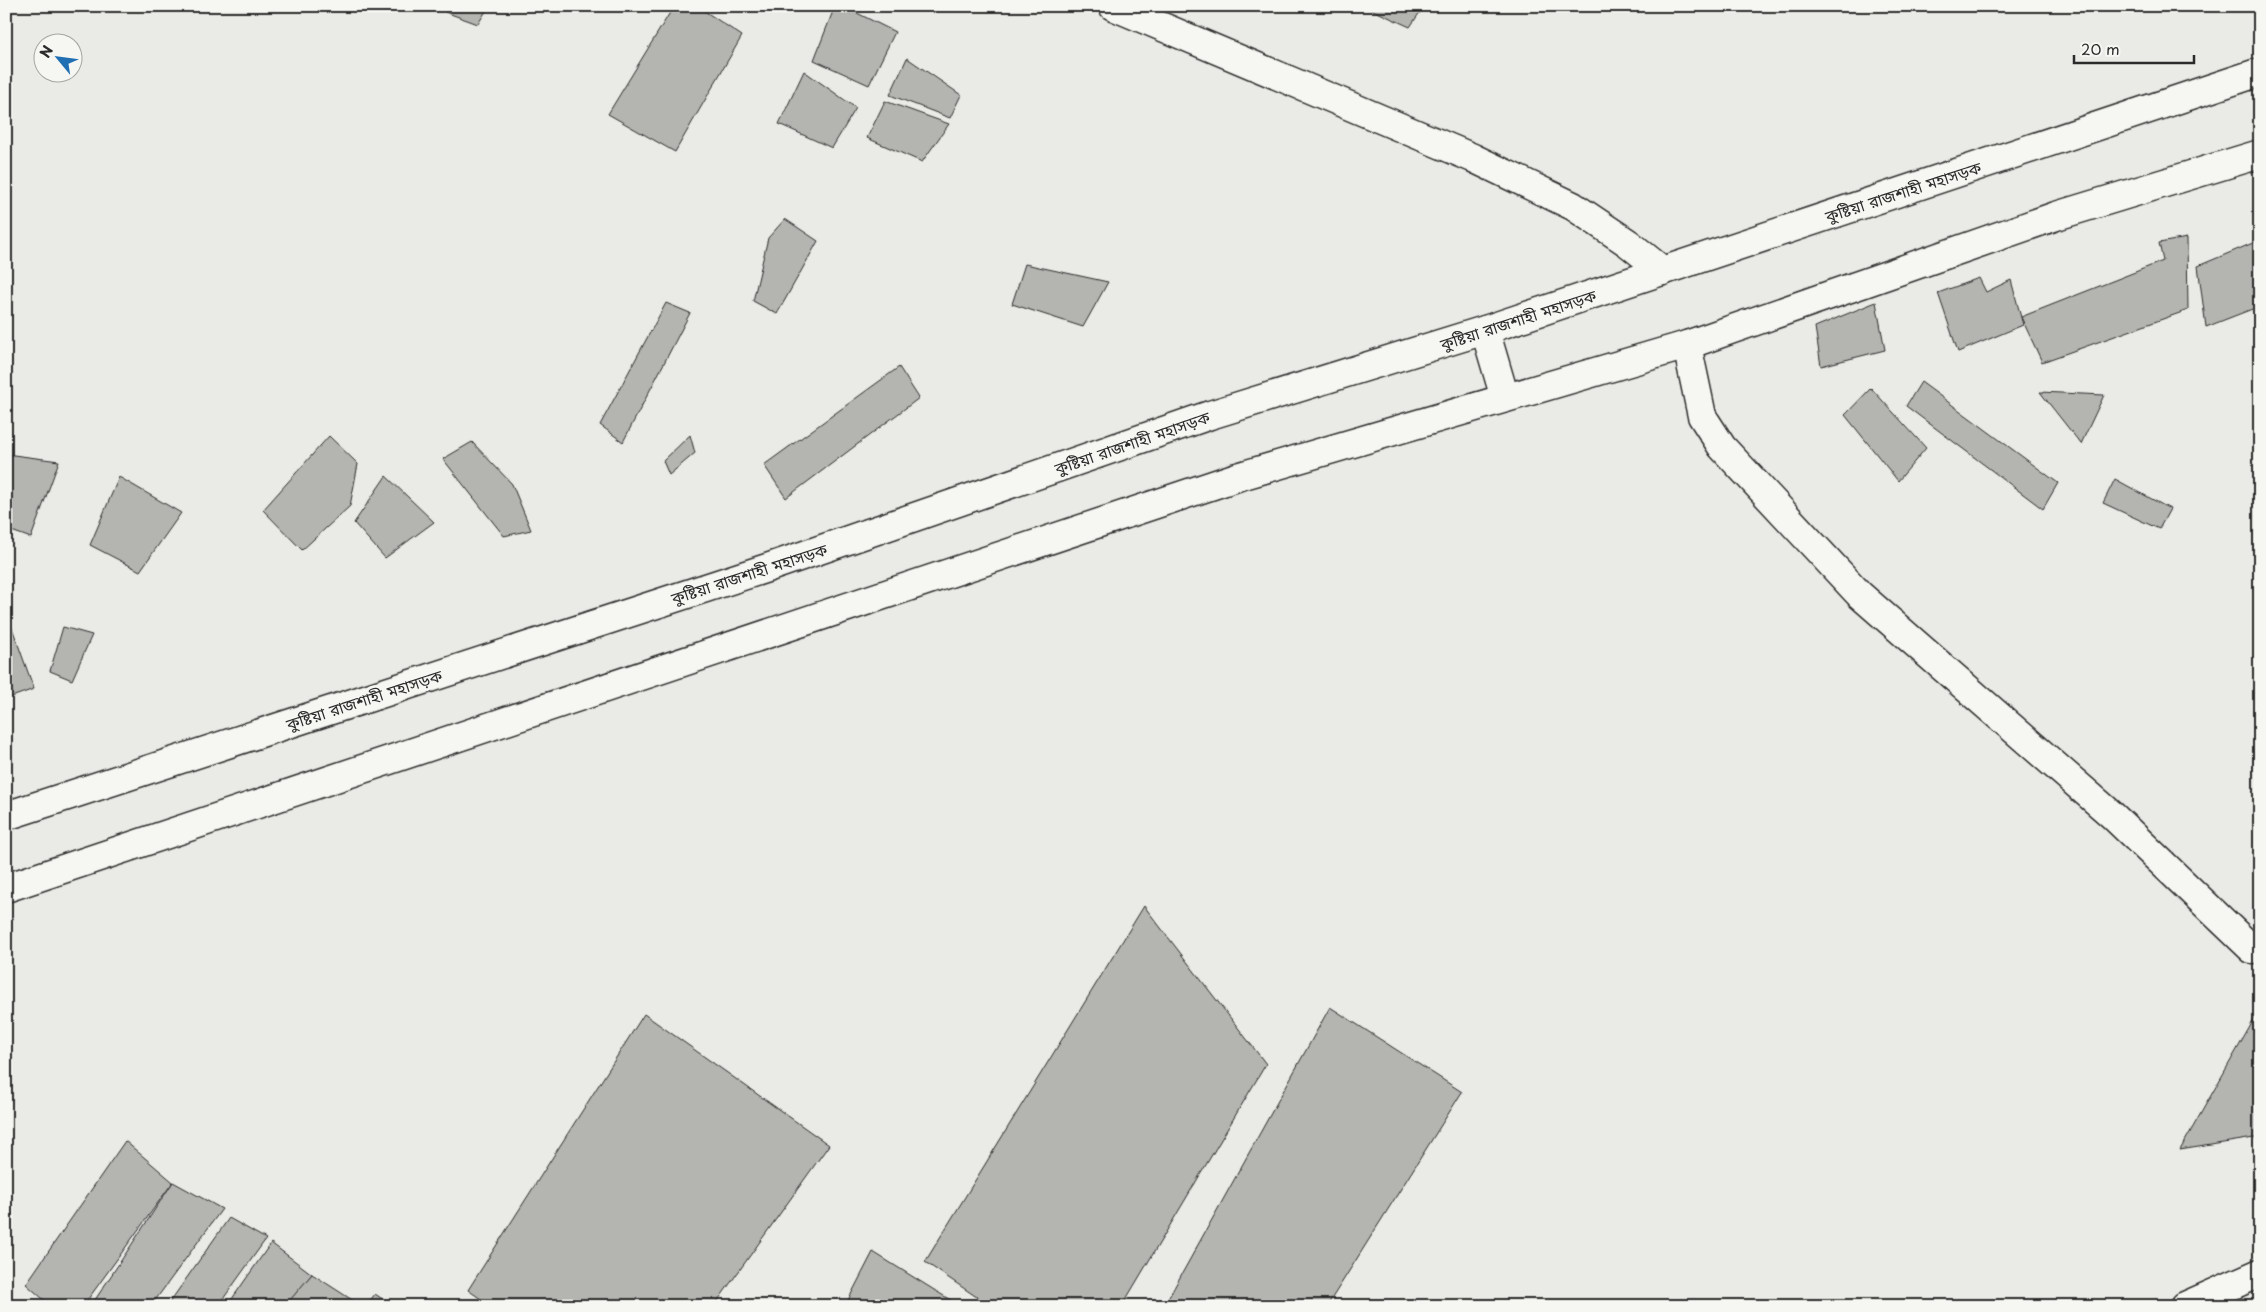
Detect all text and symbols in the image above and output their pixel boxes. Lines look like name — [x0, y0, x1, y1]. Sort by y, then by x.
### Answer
north arrow — [32, 32, 82, 82]
scale bar — [2074, 32, 2194, 64]
text: 20 m — [2081, 37, 2120, 60]
text: N — [34, 42, 58, 61]
street label: কুষ্টিয়া রাজশাহী মহাসড়ক — [1821, 154, 1985, 228]
street label: কুষ্টিয়া রাজশাহী মহাসড়ক — [1436, 282, 1600, 356]
street label: কুষ্টিয়া রাজশাহী মহাসড়ক — [1050, 404, 1214, 480]
street label: কুষ্টিয়া রাজশাহী মহাসড়ক — [667, 536, 831, 610]
street label: কুষ্টিয়া রাজশাহী মহাসড়ক — [282, 662, 446, 736]

